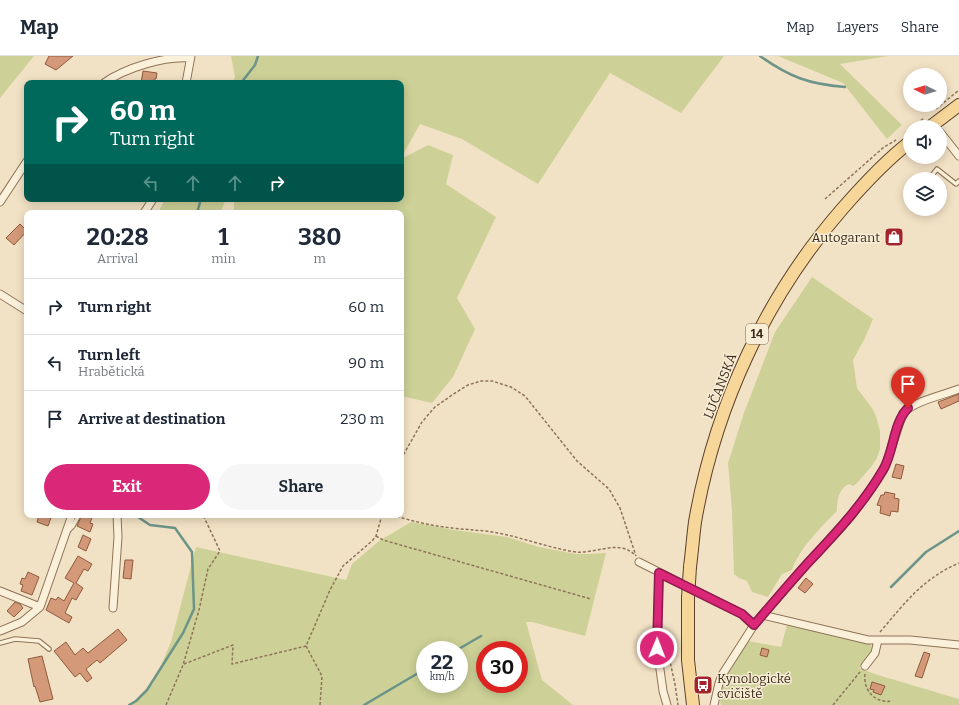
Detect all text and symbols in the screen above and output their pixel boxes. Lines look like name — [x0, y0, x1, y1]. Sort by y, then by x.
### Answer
text: Map — [20, 16, 59, 39]
text: Map — [786, 19, 814, 36]
text: Layers — [836, 19, 879, 36]
text: Share — [901, 19, 939, 36]
north arrow — [903, 68, 947, 112]
map controls — [903, 68, 947, 216]
text: 60 m — [110, 94, 176, 127]
icon: right — [44, 96, 96, 148]
button: sound — [903, 120, 947, 164]
text: Turn right — [110, 128, 195, 150]
icon: left — [140, 172, 162, 194]
icon: ahead — [182, 172, 204, 194]
icon: ahead — [224, 172, 246, 194]
icon: right — [266, 172, 288, 194]
button: layers — [903, 172, 947, 216]
text: 20:28 — [86, 223, 149, 251]
text: 1 — [218, 223, 229, 251]
text: 380 — [298, 223, 342, 251]
shop icon: Autogarant — [883, 226, 905, 248]
place label: Autogarant — [811, 230, 880, 245]
text: Arrival — [97, 251, 138, 266]
text: min — [211, 251, 236, 266]
text: m — [314, 251, 326, 266]
icon: right — [44, 296, 66, 318]
text: Turn right — [78, 298, 151, 316]
text: 60 m — [348, 298, 384, 316]
road number: 14 — [746, 324, 768, 344]
text: Turn left — [78, 346, 140, 364]
street label: LUČANSKÁ — [701, 350, 740, 421]
icon: left — [44, 352, 66, 374]
text: 90 m — [348, 354, 384, 372]
text: Hrabětická — [78, 364, 145, 379]
pin — [891, 367, 925, 408]
icon: arrive — [897, 373, 919, 395]
icon: arrive — [44, 408, 66, 430]
text: Arrive at destination — [78, 410, 225, 428]
text: 230 m — [340, 410, 384, 428]
button: Exit — [44, 464, 210, 510]
button: Share — [218, 464, 384, 510]
position arrow — [636, 627, 678, 669]
speed limit sign: 30 — [476, 641, 528, 693]
text: 22 — [431, 650, 453, 674]
text: km/h — [430, 671, 454, 683]
place label: Kynologické cvičiště — [717, 671, 791, 701]
bus stop icon: Kynologické cvičiště — [692, 674, 714, 696]

